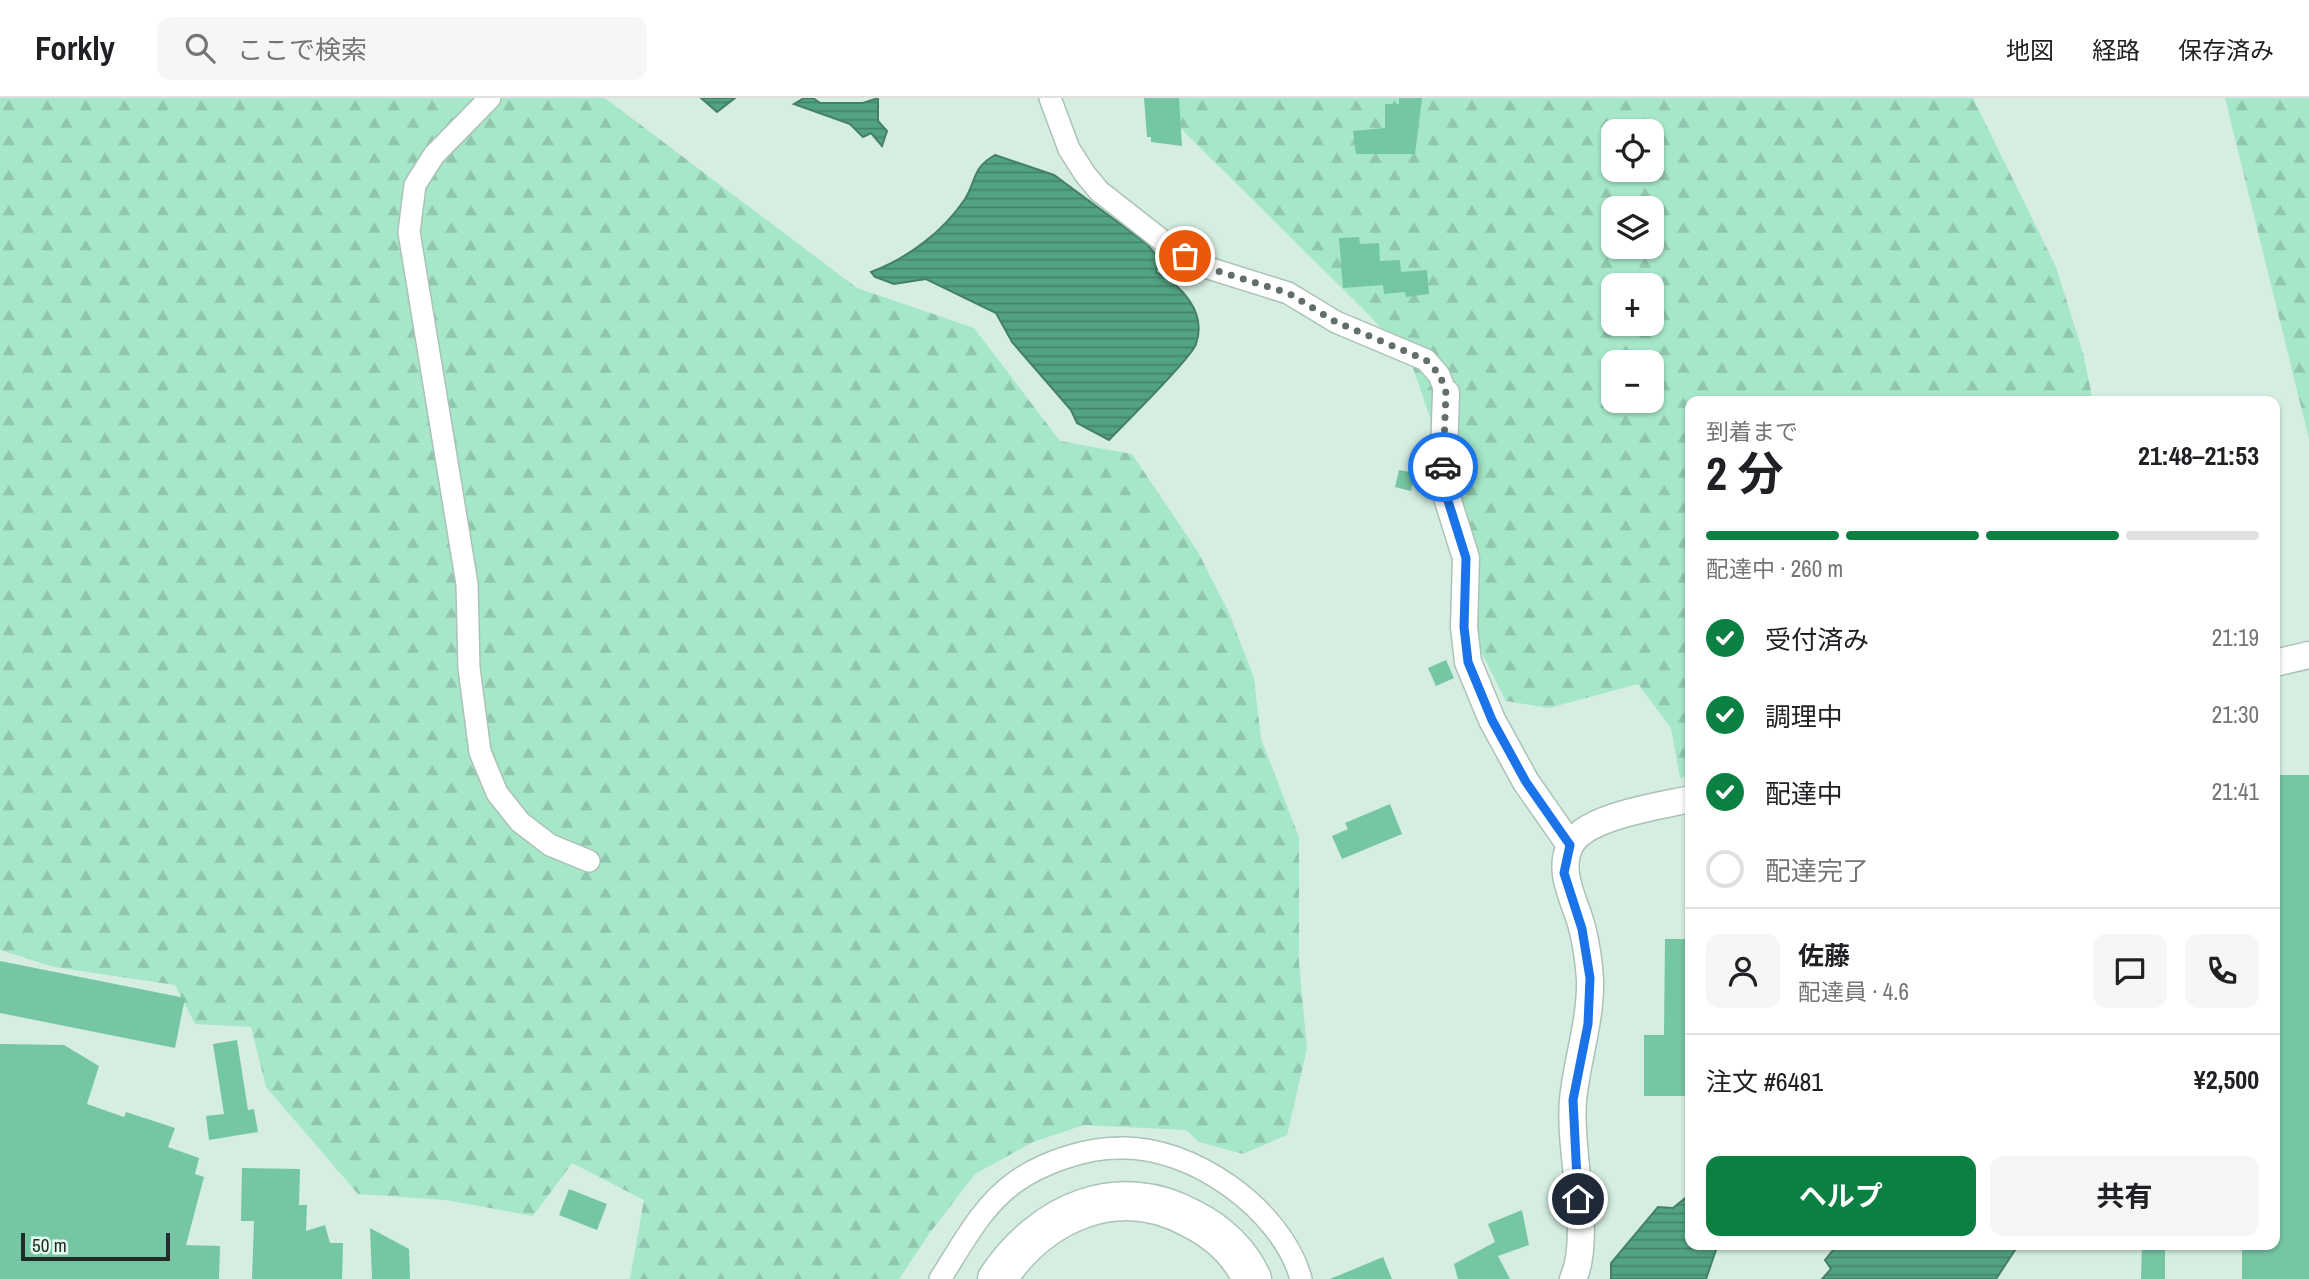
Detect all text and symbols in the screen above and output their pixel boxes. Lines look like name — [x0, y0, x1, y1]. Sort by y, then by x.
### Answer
search box — [157, 17, 647, 80]
text: Forkly — [35, 26, 115, 70]
icon: search — [181, 29, 219, 67]
text: ここで検索 — [237, 32, 367, 67]
text: 地図 — [2006, 34, 2054, 66]
text: 経路 — [2092, 34, 2140, 66]
text: 保存済み — [2178, 34, 2274, 66]
map controls — [1601, 119, 1664, 413]
button: locate — [1601, 119, 1664, 182]
button: layers — [1601, 196, 1664, 259]
pin — [1155, 226, 1215, 286]
icon: bag — [1166, 237, 1204, 275]
button: + — [1601, 273, 1664, 336]
button: − — [1601, 350, 1664, 413]
text: 到着まで — [1706, 416, 1798, 447]
courier — [1408, 432, 1478, 502]
text: 21:48–21:53 — [2138, 438, 2259, 473]
text: 2 分 — [1706, 442, 1783, 504]
icon: car — [1424, 448, 1462, 486]
text: 配達中 · 260 m — [1706, 553, 1843, 584]
icon: check — [1706, 619, 1744, 657]
text: 受付済み — [1765, 622, 1869, 657]
text: 21:19 — [2212, 622, 2259, 653]
icon: check — [1706, 696, 1744, 734]
text: 調理中 — [1765, 699, 1843, 734]
text: 21:30 — [2212, 699, 2259, 730]
icon: check — [1706, 773, 1744, 811]
text: 配達中 — [1765, 776, 1843, 811]
text: 21:41 — [2212, 776, 2259, 807]
text: 配達完了 — [1765, 853, 1869, 888]
button: person — [1706, 934, 1780, 1008]
button: chat — [2093, 934, 2167, 1008]
button: phone — [2185, 934, 2259, 1008]
text: 佐藤 — [1798, 938, 1850, 973]
text: 配達員 · 4.6 — [1798, 976, 1909, 1007]
text: ¥2,500 — [2194, 1062, 2259, 1097]
text: 注文 #6481 — [1706, 1064, 1823, 1099]
button: ヘルプ — [1706, 1156, 1976, 1236]
button: 共有 — [1990, 1156, 2259, 1236]
pin — [1548, 1169, 1608, 1229]
icon: home — [1559, 1180, 1597, 1218]
scale bar — [21, 1230, 170, 1262]
text: 50 m — [32, 1232, 67, 1258]

